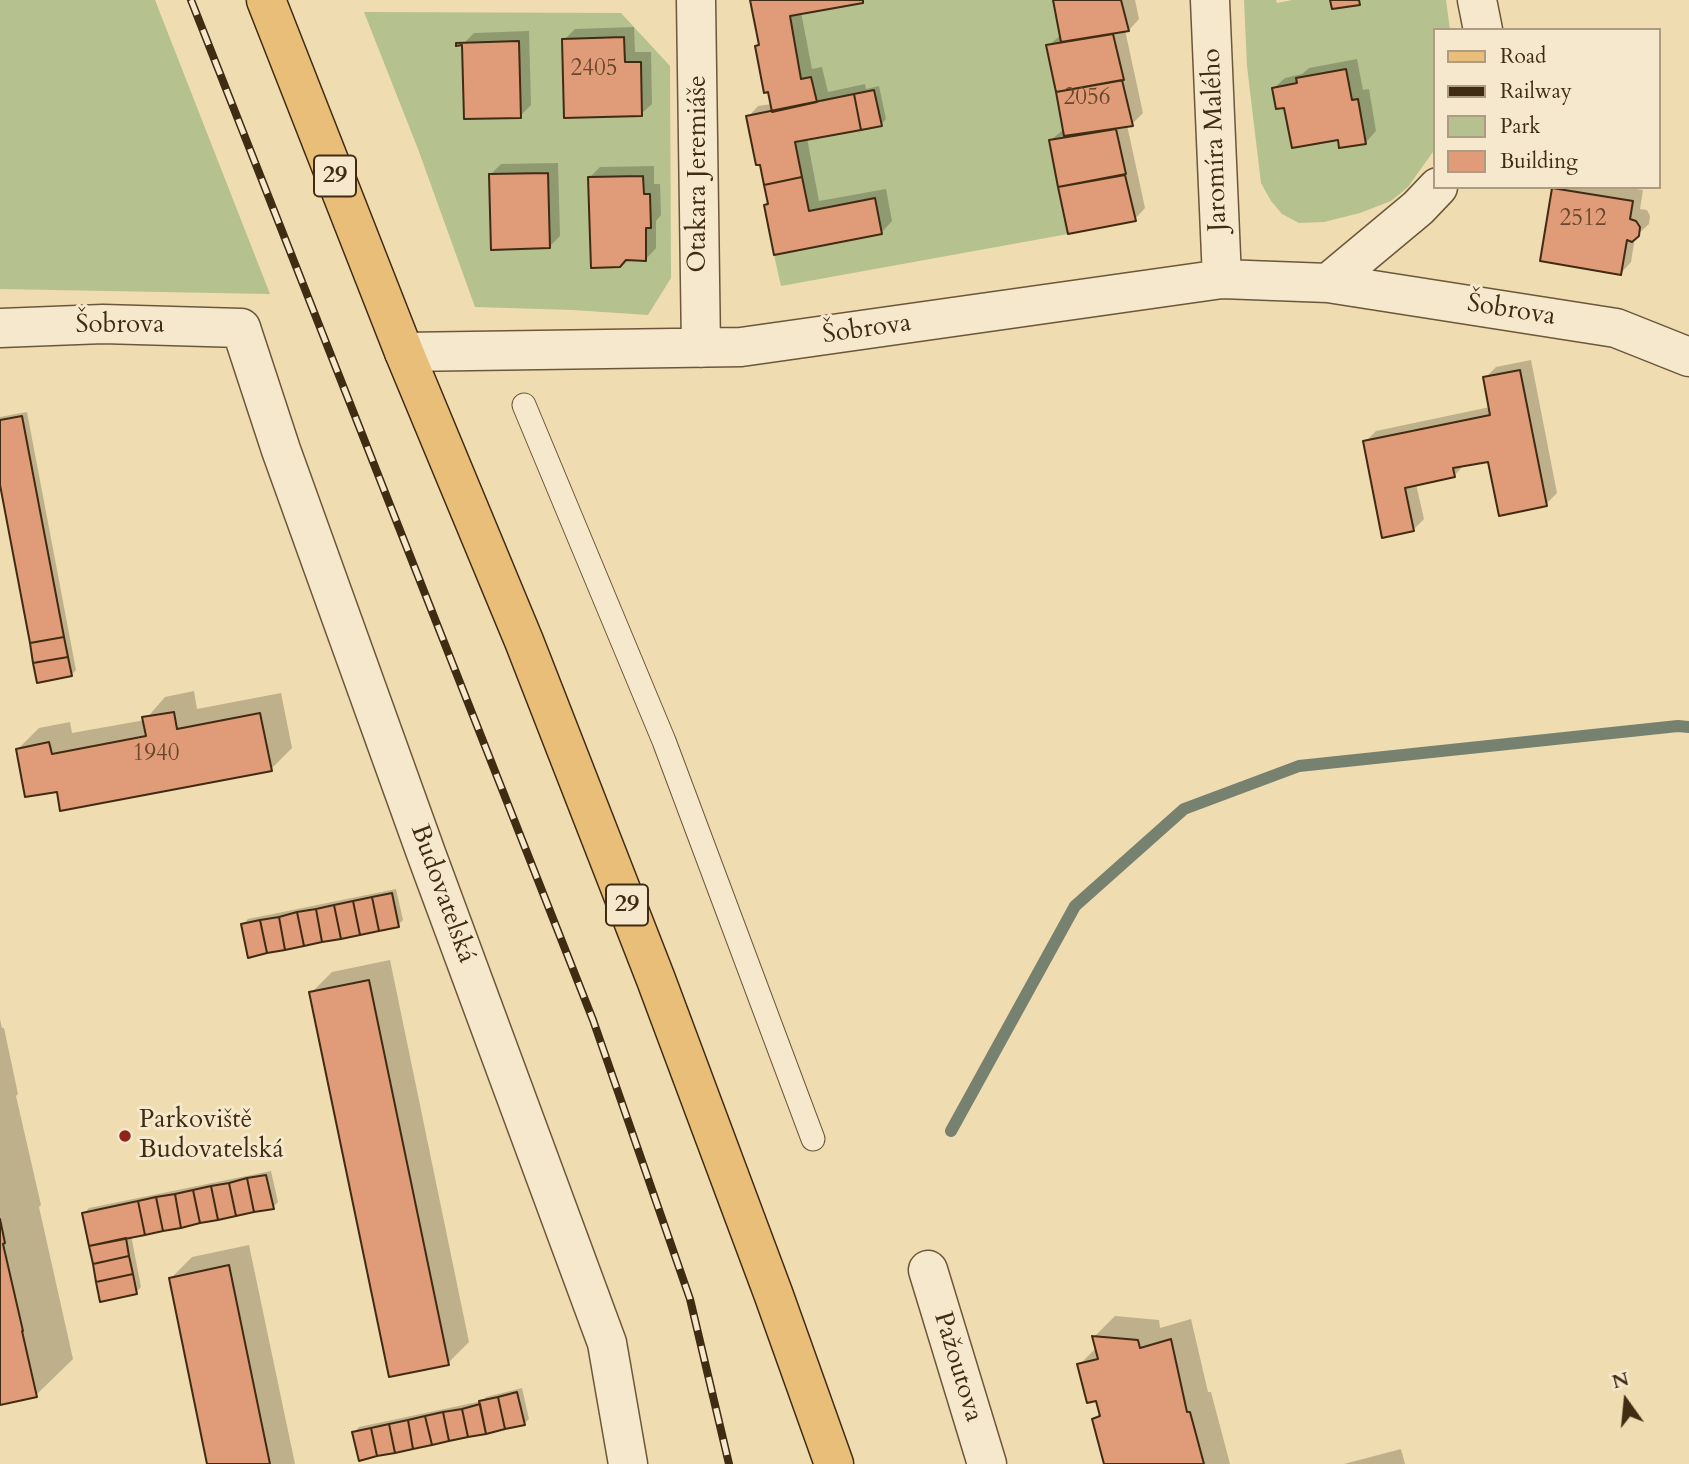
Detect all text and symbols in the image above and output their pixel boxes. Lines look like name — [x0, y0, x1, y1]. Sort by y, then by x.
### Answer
legend — [1434, 28, 1661, 189]
text: Road — [1500, 42, 1546, 71]
street label: Jaromíra Malého — [1197, 48, 1235, 232]
house number: 2405 — [570, 56, 618, 84]
street label: Otakara Jeremiáše — [683, 75, 715, 273]
text: Railway — [1500, 77, 1572, 106]
house number: 2056 — [1063, 85, 1111, 113]
text: Park — [1500, 112, 1540, 141]
text: Building — [1500, 147, 1578, 176]
road number: 29 — [314, 156, 356, 196]
house number: 2512 — [1559, 206, 1607, 234]
street label: Šobrova — [1465, 289, 1557, 333]
street label: Šobrova — [821, 308, 913, 352]
street label: Šobrova — [76, 310, 164, 342]
house number: 1940 — [132, 741, 180, 769]
street label: Budovatelská — [403, 821, 481, 967]
road number: 29 — [606, 884, 648, 925]
place label: Parkoviště Budovatelská — [139, 1105, 284, 1166]
marker: Parkoviště Budovatelská — [117, 1128, 133, 1144]
street label: Pažoutova — [926, 1308, 988, 1426]
north arrow — [1591, 1366, 1661, 1436]
text: N — [1609, 1366, 1632, 1395]

